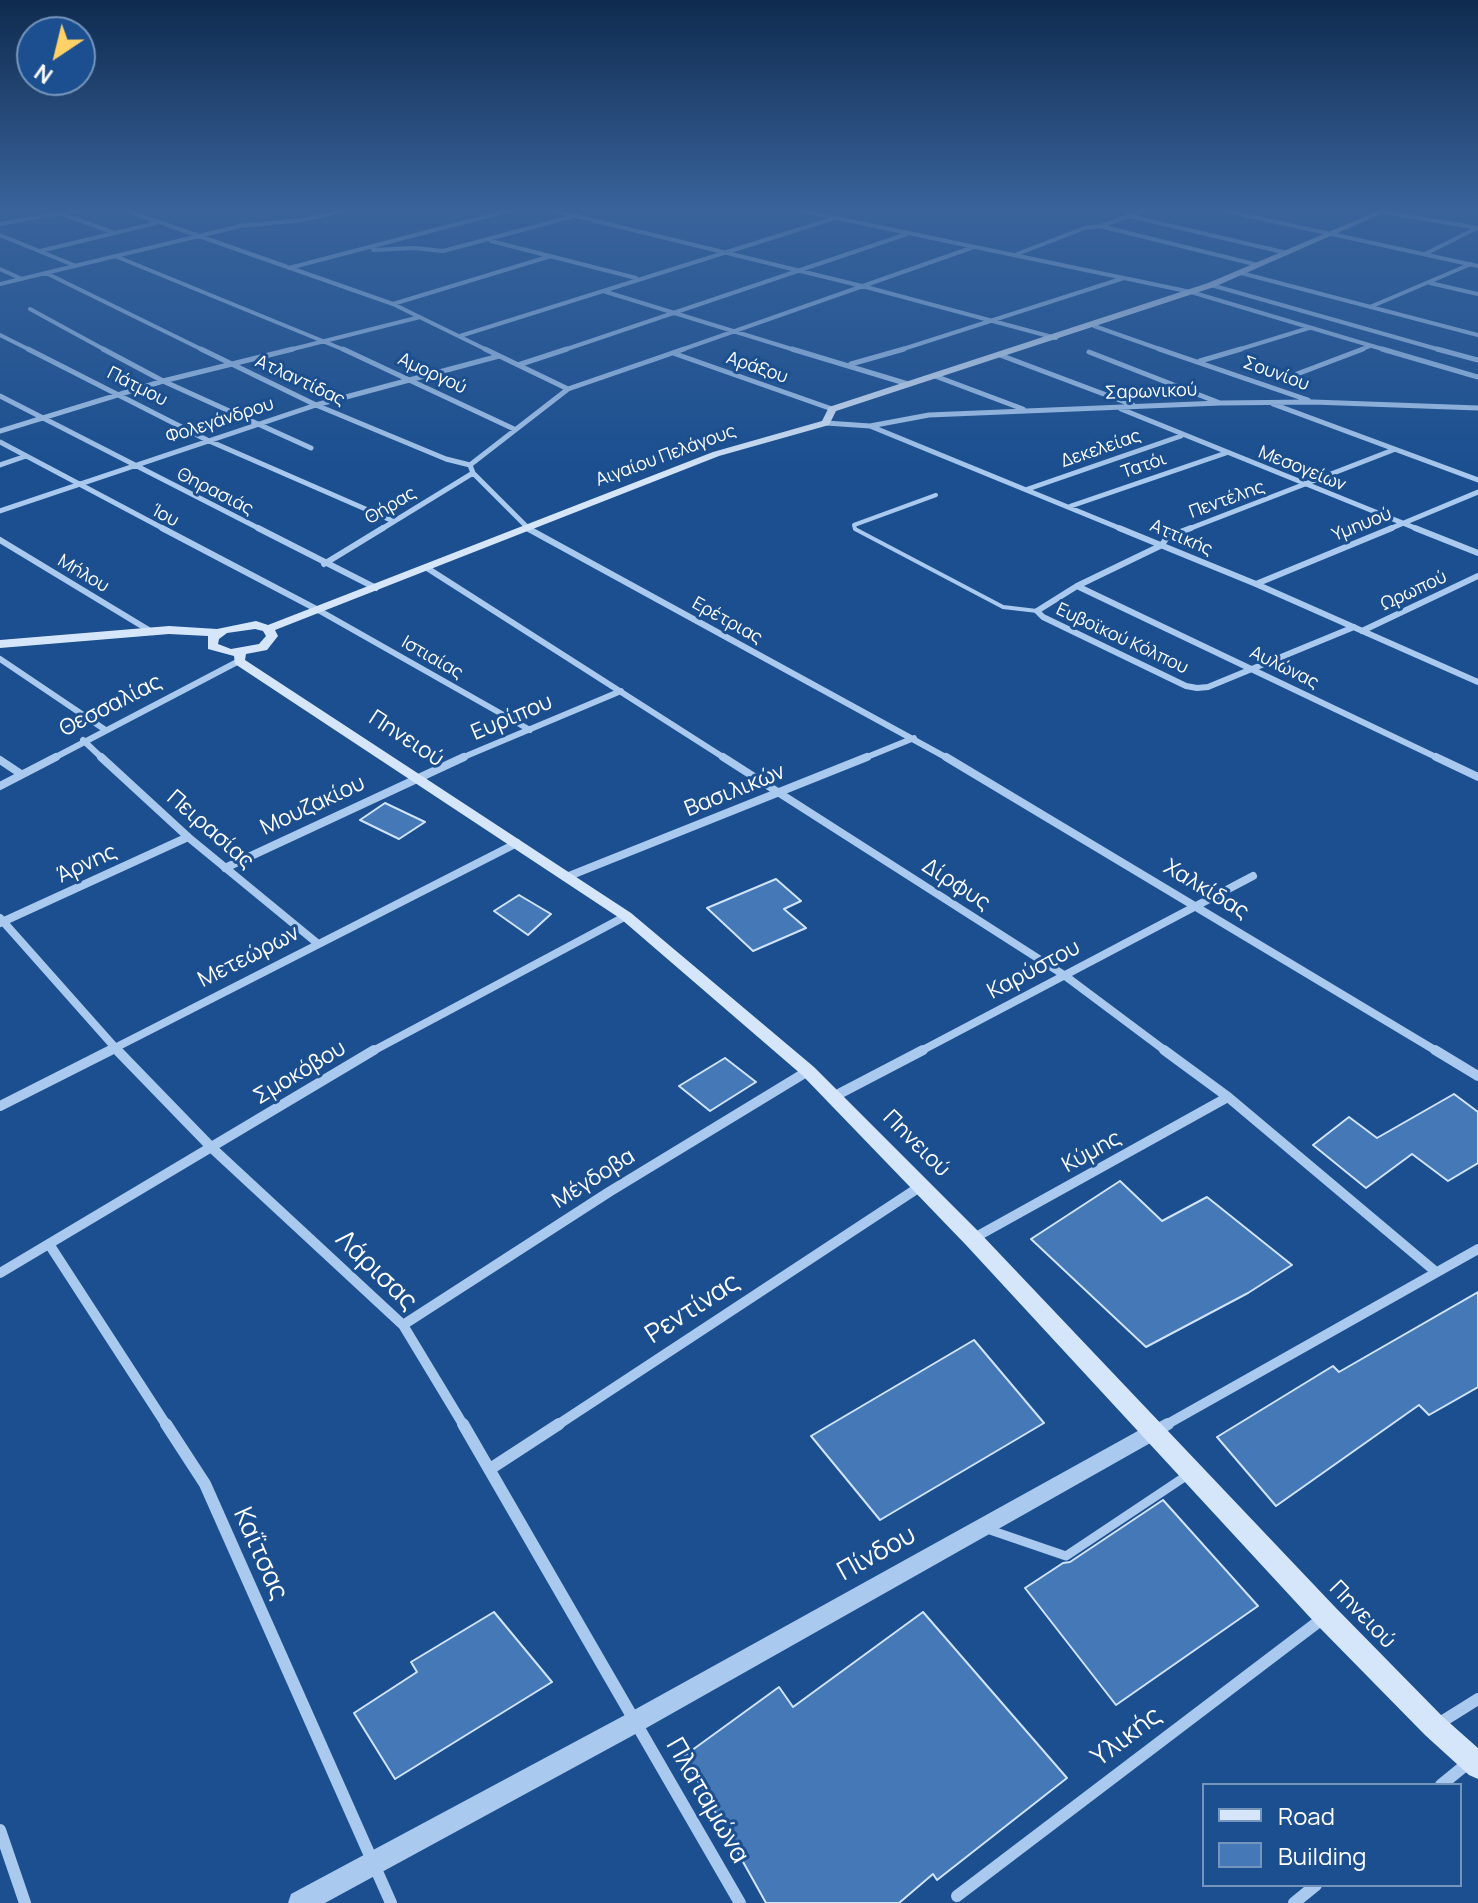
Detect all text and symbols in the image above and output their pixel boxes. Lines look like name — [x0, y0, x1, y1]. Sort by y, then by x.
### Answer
north arrow — [16, 16, 96, 96]
text: N — [28, 57, 58, 91]
street label: Αράξου — [723, 347, 791, 389]
street label: Αμοργού — [394, 349, 470, 399]
street label: Ατλαντίδας — [252, 351, 348, 411]
street label: Σουνίου — [1240, 352, 1312, 396]
street label: Πάτμου — [103, 363, 171, 411]
street label: Σαρωνικού — [1104, 380, 1198, 404]
street label: Φολεγάνδρου — [163, 393, 277, 449]
street label: Αιγαίου Πελάγους — [593, 421, 739, 491]
street label: Δεκελείας — [1058, 425, 1144, 473]
street label: Μεσογείων — [1255, 442, 1349, 496]
street label: Τατόι — [1119, 448, 1169, 484]
street label: Θηρασιάς — [173, 464, 257, 520]
street label: Πεντέλης — [1186, 476, 1268, 524]
street label: Θήρας — [362, 482, 420, 530]
street label: Ίου — [148, 500, 182, 532]
street label: Υμηυού — [1329, 503, 1395, 547]
street label: Αττικής — [1146, 515, 1216, 561]
street label: Μήλου — [53, 550, 113, 598]
street label: Ωρωπού — [1378, 566, 1450, 616]
street label: Ερέτριας — [688, 593, 766, 649]
street label: Ευβοϊκού Κόλπου — [1053, 599, 1191, 679]
street label: Ιστιαίας — [397, 632, 467, 684]
street label: Αυλώνας — [1246, 642, 1322, 694]
street label: Θεσσαλίας — [55, 669, 167, 743]
street label: Ευρίπου — [468, 689, 556, 747]
street label: Πηνειού — [364, 705, 448, 773]
street label: Βασιλικών — [681, 759, 789, 823]
street label: Μουζακίου — [257, 770, 369, 842]
street label: Πειρασίας — [161, 785, 259, 875]
street label: Άρνης — [53, 839, 121, 889]
street label: Δίρφυς — [917, 853, 995, 917]
street label: Χαλκίδας — [1159, 854, 1253, 926]
street label: Μετεώρων — [194, 920, 304, 994]
street label: Καρύστου — [983, 935, 1085, 1005]
street label: Σμοκόβου — [249, 1035, 351, 1111]
street label: Πηνειού — [877, 1105, 955, 1183]
street label: Κύμης — [1058, 1125, 1126, 1179]
street label: Μέγδοβα — [548, 1143, 640, 1215]
street label: Λάρισας — [329, 1225, 423, 1317]
street label: Ρεντίνας — [640, 1267, 746, 1351]
street label: Καΐτσας — [226, 1503, 294, 1605]
street label: Πίνδου — [832, 1520, 922, 1588]
street label: Πηνειού — [1323, 1576, 1401, 1654]
street label: Υλικής — [1086, 1700, 1168, 1774]
street label: Πλαταμώνα — [659, 1733, 755, 1869]
legend — [1202, 1783, 1462, 1887]
text: Road — [1278, 1799, 1335, 1832]
text: Building — [1278, 1839, 1366, 1872]

